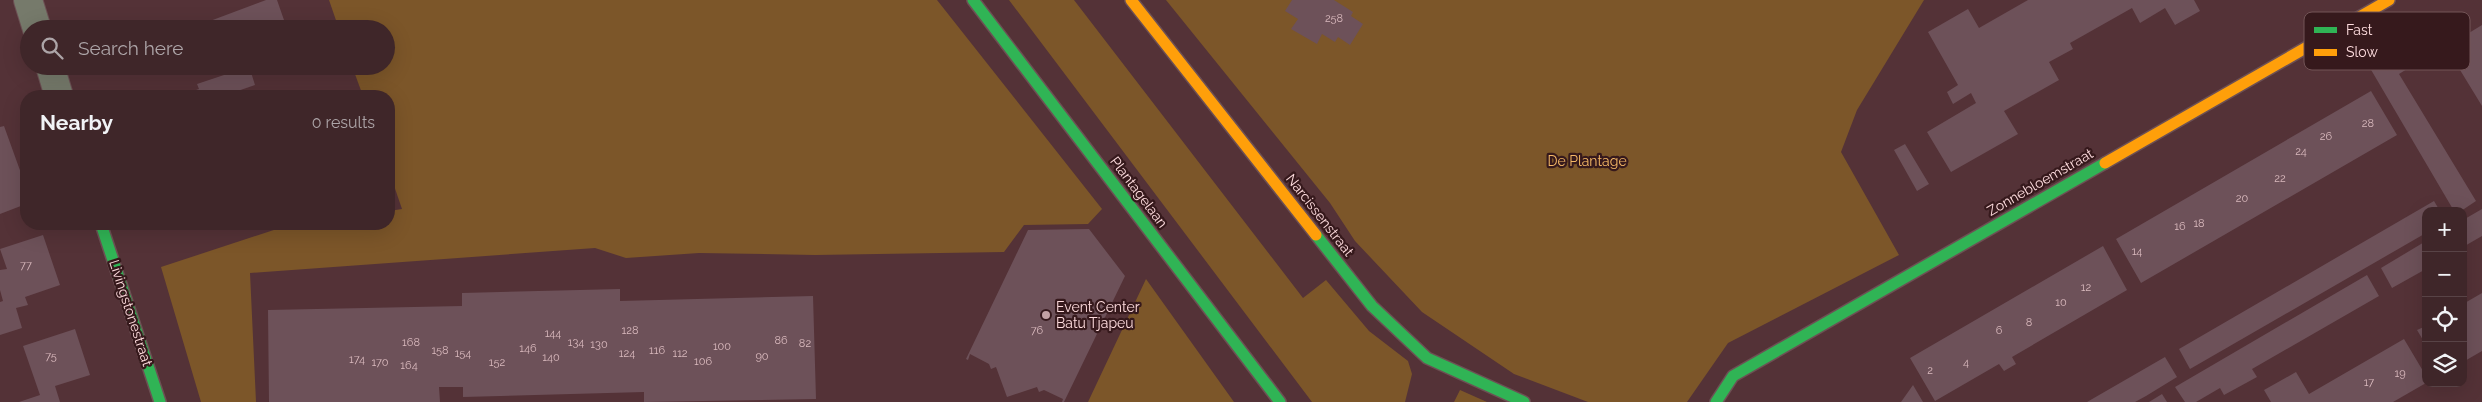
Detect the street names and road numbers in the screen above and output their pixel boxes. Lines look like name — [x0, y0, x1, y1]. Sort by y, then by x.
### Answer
street label: Zonnebloemstraat — [1984, 145, 2096, 219]
street label: Plantagelaan — [1107, 153, 1171, 231]
street label: Narcissenstraat — [1283, 171, 1357, 260]
street label: Livingstonestraat — [106, 258, 156, 368]

